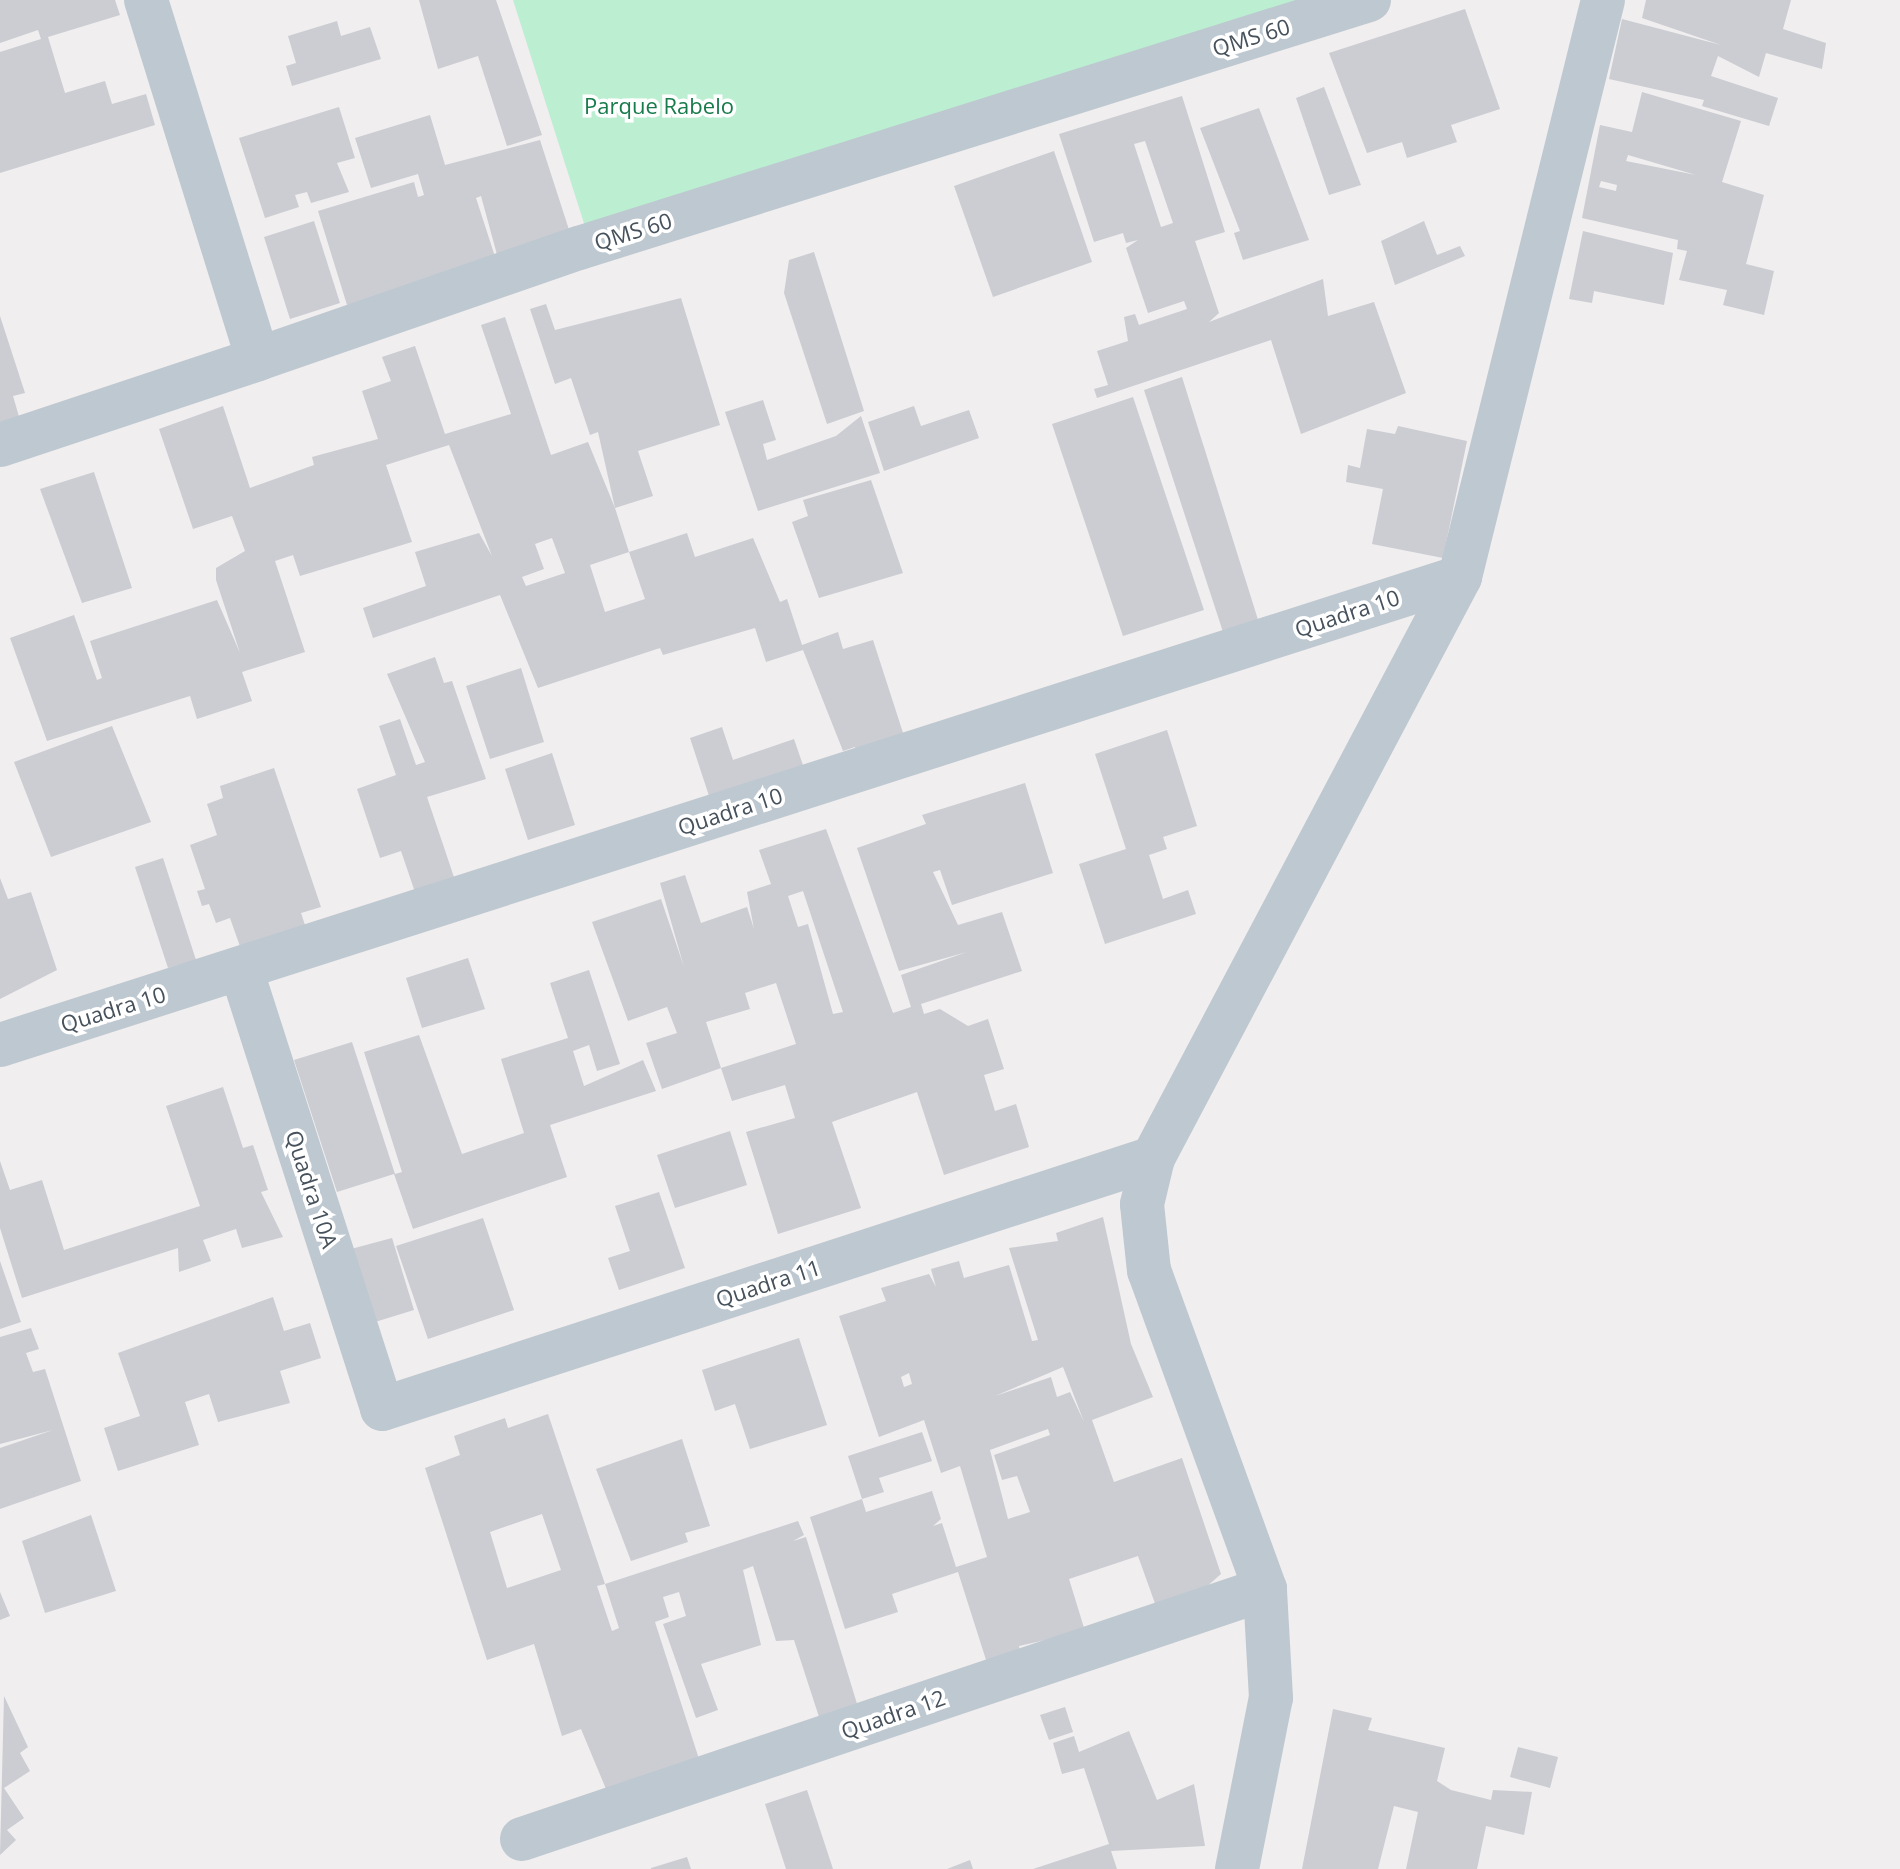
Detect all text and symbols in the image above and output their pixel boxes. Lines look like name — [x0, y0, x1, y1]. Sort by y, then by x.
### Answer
street label: QMS 60 — [1209, 13, 1293, 61]
park label: Parque Rabelo — [584, 93, 734, 119]
street label: QMS 60 — [591, 207, 675, 255]
street label: Quadra 10 — [1291, 584, 1403, 642]
street label: Quadra 10 — [674, 782, 786, 840]
street label: Quadra 10 — [57, 981, 169, 1037]
street label: Quadra 10A — [281, 1127, 343, 1251]
street label: Quadra 11 — [712, 1254, 824, 1312]
street label: Quadra 12 — [837, 1684, 949, 1744]

